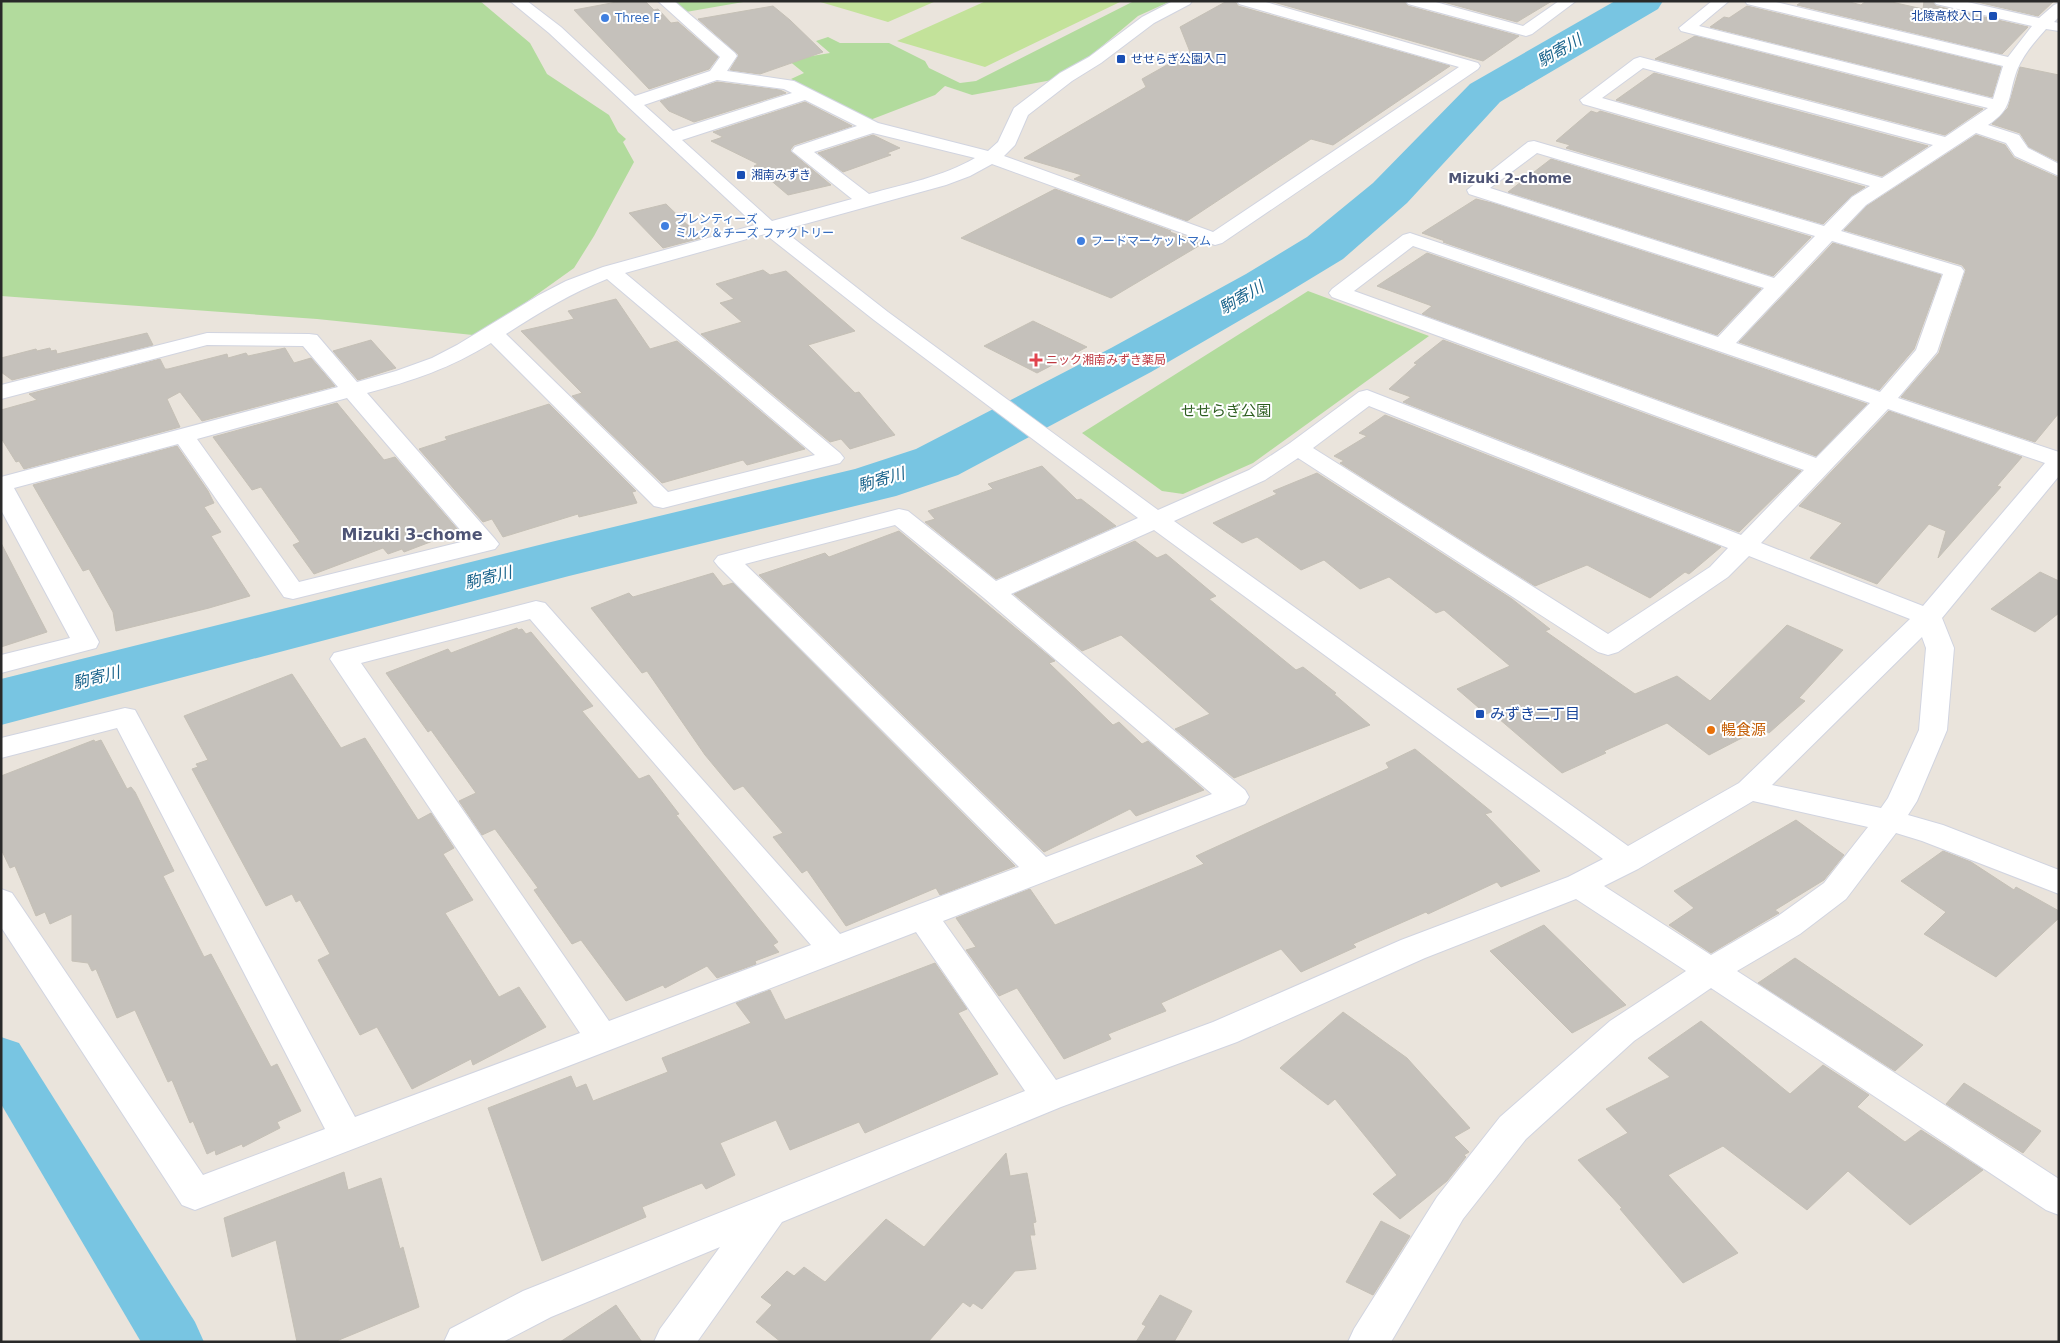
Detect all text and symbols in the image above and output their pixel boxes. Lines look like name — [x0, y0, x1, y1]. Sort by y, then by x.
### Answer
place label: 北陵高校入口 — [1911, 9, 1983, 23]
marker: 北陵高校入口 — [1987, 10, 1999, 22]
place label: Three F — [614, 11, 660, 25]
marker: Three F — [599, 12, 611, 24]
water label: 駒寄川 — [1534, 29, 1587, 71]
place label: せせらぎ公園入口 — [1131, 52, 1227, 66]
marker: せせらぎ公園入口 — [1115, 53, 1127, 65]
place label: 湘南みずき — [751, 168, 811, 182]
marker: 湘南みずき — [735, 169, 747, 181]
district label: Mizuki 2-chome — [1448, 170, 1572, 186]
place label: プレンティーズ ミルク＆チーズ ファクトリー — [675, 212, 834, 240]
marker: プレンティーズ ミルク＆チーズ ファクトリー — [659, 220, 671, 232]
place label: フードマーケットマム — [1091, 234, 1211, 248]
marker: フードマーケットマム — [1075, 235, 1087, 247]
water label: 駒寄川 — [1216, 276, 1269, 318]
place label: ニック湘南みずき薬局 — [1046, 353, 1166, 367]
marker: ニック湘南みずき薬局 — [1030, 354, 1042, 366]
park label: せせらぎ公園 — [1181, 402, 1271, 420]
water label: 駒寄川 — [855, 463, 909, 495]
district label: Mizuki 3-chome — [342, 525, 483, 544]
water label: 駒寄川 — [463, 562, 516, 593]
water label: 駒寄川 — [71, 662, 124, 693]
place label: みずき二丁目 — [1490, 705, 1580, 723]
marker: みずき二丁目 — [1474, 708, 1486, 720]
place label: 暢食源 — [1721, 721, 1766, 739]
marker: 暢食源 — [1705, 724, 1717, 736]

